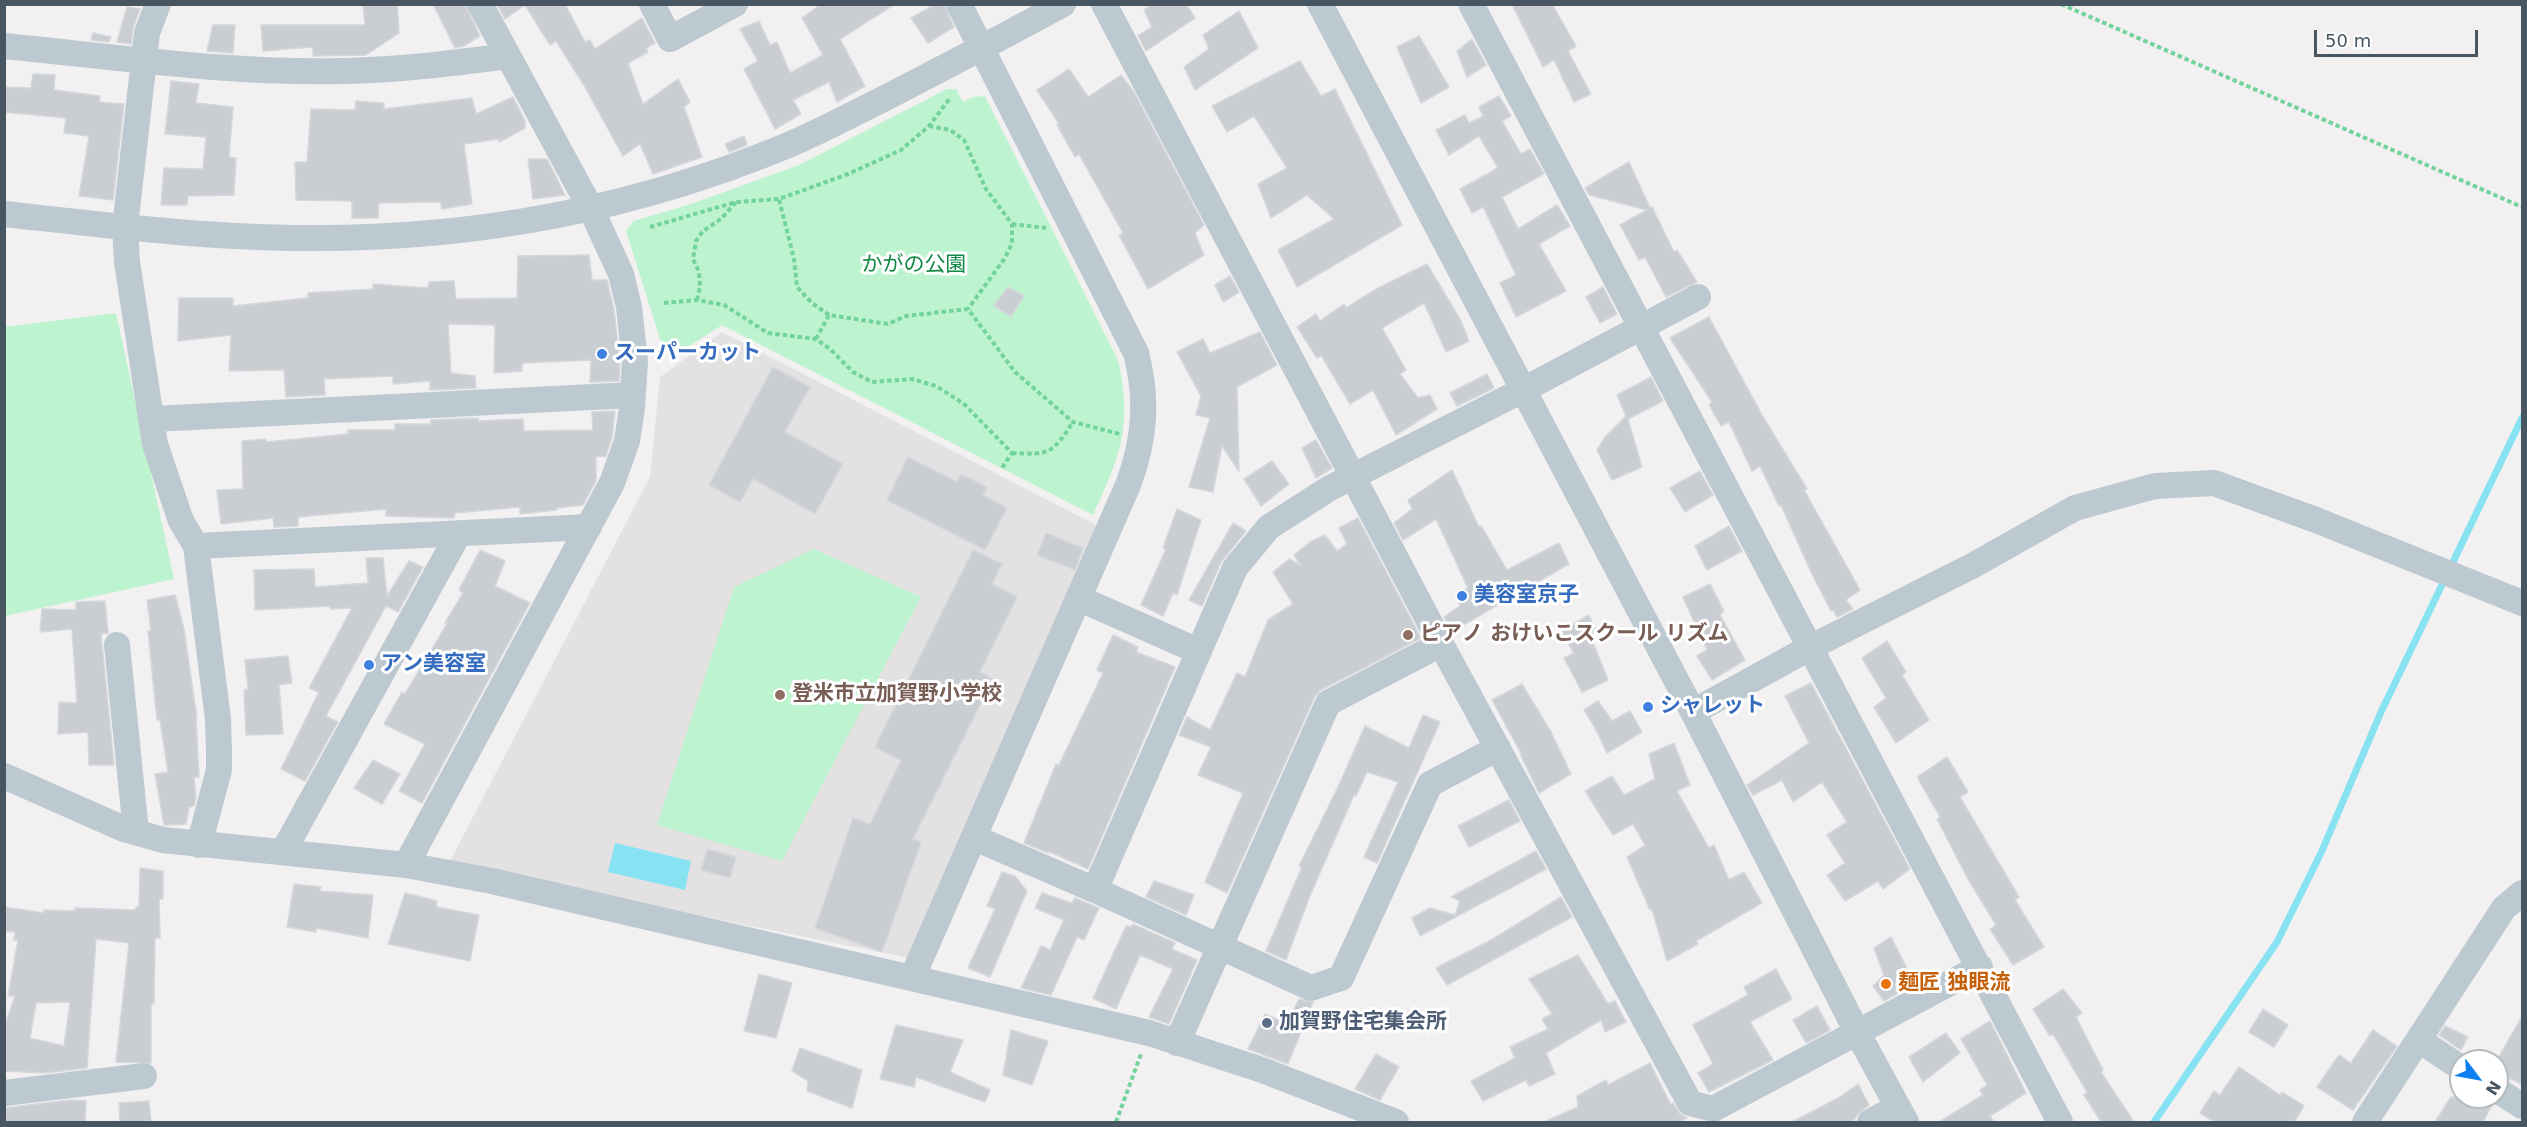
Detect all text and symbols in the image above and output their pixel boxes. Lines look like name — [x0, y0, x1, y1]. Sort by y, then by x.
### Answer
scale bar — [2317, 18, 2480, 56]
text: 50 m — [2325, 30, 2371, 51]
park label: かがの公園 — [862, 253, 966, 279]
place label: スーパーカット — [614, 341, 761, 367]
marker: スーパーカット — [595, 347, 609, 361]
place label: 美容室京子 — [1474, 583, 1579, 609]
marker: 美容室京子 — [1455, 589, 1469, 603]
place label: ピアノ おけいこスクール リズム — [1420, 622, 1729, 648]
marker: ピアノ おけいこスクール リズム — [1401, 628, 1415, 642]
place label: アン美容室 — [381, 652, 486, 678]
marker: アン美容室 — [362, 658, 376, 672]
place label: 登米市立加賀野小学校 — [792, 682, 1002, 708]
marker: 登米市立加賀野小学校 — [773, 688, 787, 702]
place label: シャレット — [1660, 694, 1765, 720]
marker: シャレット — [1641, 700, 1655, 714]
place label: 麺匠 独眼流 — [1898, 971, 2010, 997]
marker: 麺匠 独眼流 — [1879, 977, 1893, 991]
place label: 加賀野住宅集会所 — [1279, 1010, 1447, 1036]
marker: 加賀野住宅集会所 — [1260, 1016, 1274, 1030]
north arrow — [2449, 1049, 2509, 1109]
text: N — [2481, 1077, 2505, 1098]

